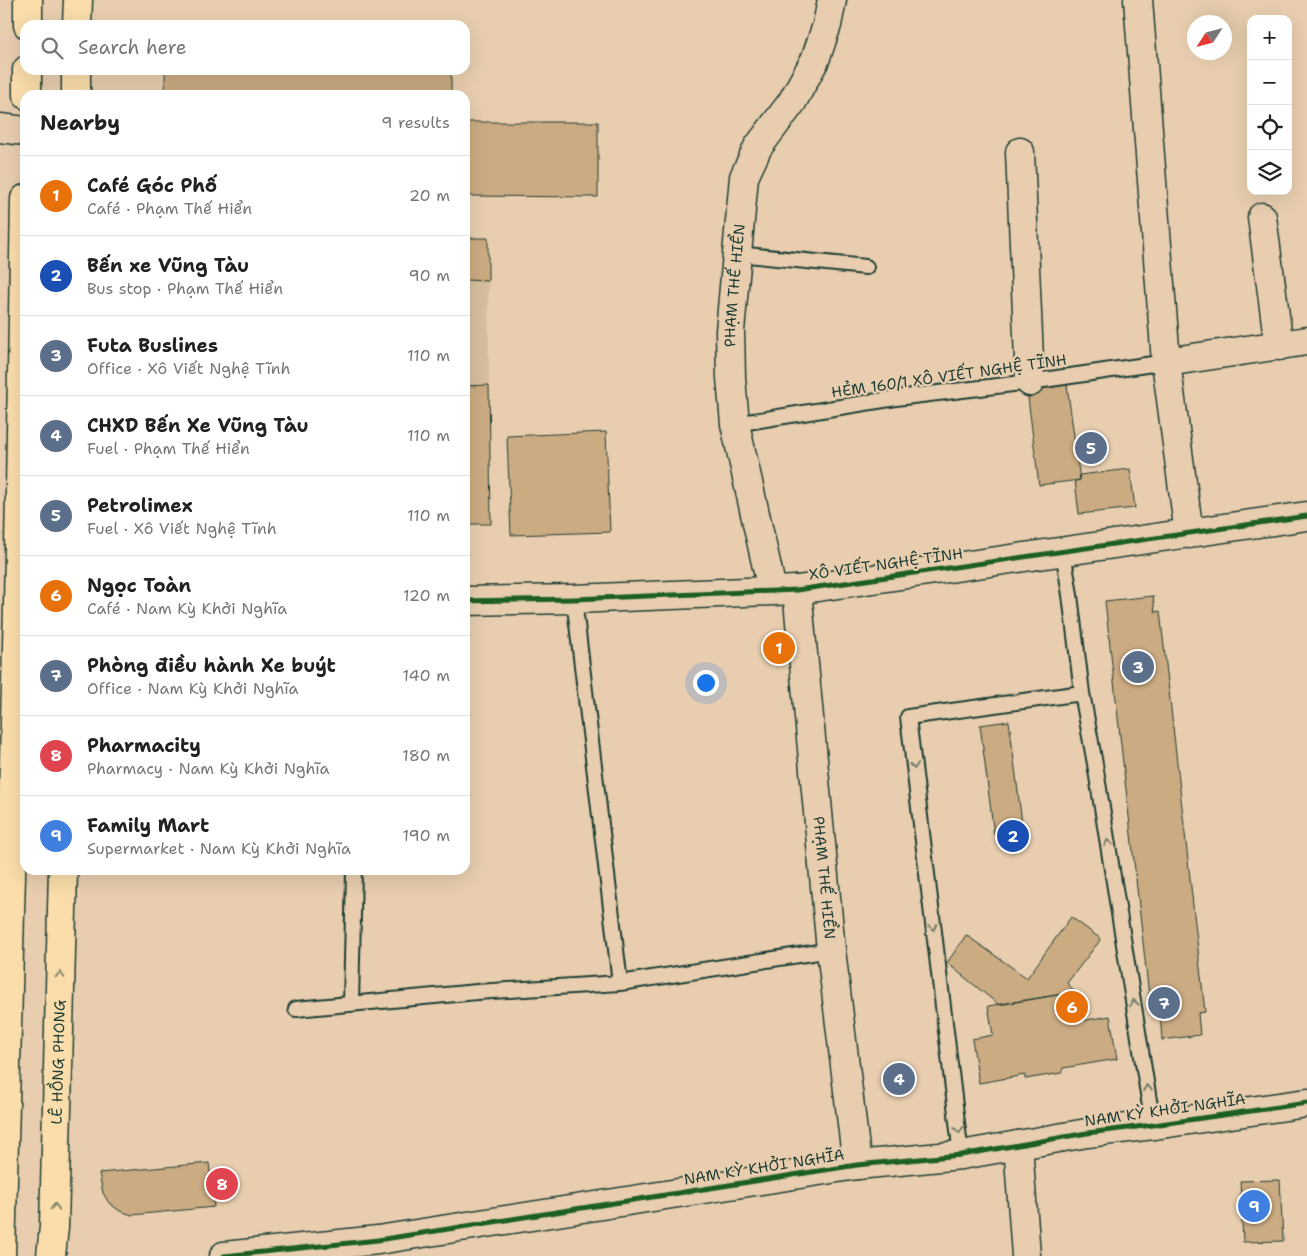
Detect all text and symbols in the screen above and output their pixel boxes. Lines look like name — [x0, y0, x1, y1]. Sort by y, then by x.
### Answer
north arrow — [1187, 15, 1232, 60]
map controls — [1247, 15, 1292, 195]
button: + — [1247, 15, 1292, 60]
search box — [20, 20, 470, 75]
icon: search — [38, 34, 66, 62]
text: Search here — [78, 35, 187, 60]
button: − — [1247, 60, 1292, 105]
button: locate — [1247, 105, 1292, 150]
text: Nearby — [40, 109, 120, 137]
text: 9 results — [381, 112, 450, 133]
button: layers — [1247, 150, 1292, 195]
text: Café Góc Phố — [87, 173, 217, 198]
text: 1 — [52, 185, 60, 206]
text: 20 m — [409, 185, 450, 206]
text: Café · Phạm Thế Hiển — [87, 198, 252, 219]
street label: PHẠM THẾ HIỂN — [720, 223, 750, 347]
text: Bến xe Vũng Tàu — [87, 253, 249, 278]
text: 2 — [50, 265, 62, 286]
text: 90 m — [409, 265, 450, 286]
text: Bus stop · Phạm Thế Hiển — [87, 278, 283, 299]
text: Futa Buslines — [87, 333, 218, 358]
text: 3 — [50, 345, 62, 366]
text: 110 m — [407, 345, 450, 366]
street label: HẺM 160/1 XÔ VIẾT NGHỆ TĨNH — [830, 347, 1068, 402]
text: Office · Xô Viết Nghệ Tĩnh — [87, 358, 291, 379]
text: CHXD Bến Xe Vũng Tàu — [87, 413, 309, 438]
text: 4 — [50, 425, 62, 446]
text: 110 m — [407, 425, 450, 446]
pin: 5 — [1075, 429, 1107, 467]
text: Fuel · Phạm Thế Hiển — [87, 438, 250, 459]
text: Petrolimex — [87, 493, 193, 518]
text: 5 — [51, 505, 61, 526]
text: 110 m — [407, 505, 450, 526]
text: Fuel · Xô Viết Nghệ Tĩnh — [87, 518, 277, 539]
street label: XÔ VIẾT NGHỆ TĨNH — [807, 540, 964, 585]
text: Ngọc Toàn — [87, 573, 191, 598]
text: 6 — [50, 585, 62, 606]
text: 120 m — [403, 585, 450, 606]
text: Café · Nam Kỳ Khởi Nghĩa — [87, 598, 287, 619]
pin: 1 — [763, 629, 795, 667]
pin: 3 — [1122, 648, 1154, 686]
text: Phòng điều hành Xe buýt — [87, 653, 336, 678]
text: 7 — [50, 665, 62, 686]
text: 140 m — [403, 665, 450, 686]
your location — [693, 670, 719, 696]
text: Office · Nam Kỳ Khởi Nghĩa — [87, 678, 299, 699]
text: Pharmacity — [87, 733, 201, 758]
text: 8 — [50, 745, 62, 766]
text: 180 m — [402, 745, 450, 766]
text: Pharmacy · Nam Kỳ Khởi Nghĩa — [87, 758, 329, 779]
one-way arrow — [908, 762, 919, 770]
text: Family Mart — [87, 813, 209, 838]
street label: PHẠM THẾ HIỂN — [808, 815, 842, 940]
pin: 2 — [997, 817, 1029, 855]
text: 9 — [50, 825, 62, 846]
text: 190 m — [403, 825, 450, 846]
text: Supermarket · Nam Kỳ Khởi Nghĩa — [87, 838, 351, 859]
one-way arrow — [1103, 838, 1114, 846]
one-way arrow — [927, 924, 938, 932]
one-way arrow — [55, 971, 65, 978]
pin: 7 — [1148, 984, 1180, 1022]
pin: 6 — [1056, 988, 1088, 1026]
one-way arrow — [1129, 999, 1139, 1007]
street label: LÊ HỒNG PHONG — [44, 1000, 70, 1125]
pin: 4 — [883, 1060, 915, 1098]
one-way arrow — [1143, 1084, 1153, 1093]
street label: NAM KỲ KHỞI NGHĨA — [1083, 1087, 1247, 1131]
one-way arrow — [953, 1127, 964, 1135]
street label: NAM KỲ KHỞI NGHĨA — [682, 1142, 846, 1190]
pin: 8 — [206, 1165, 238, 1203]
pin: 9 — [1238, 1187, 1270, 1225]
one-way arrow — [49, 1203, 60, 1211]

